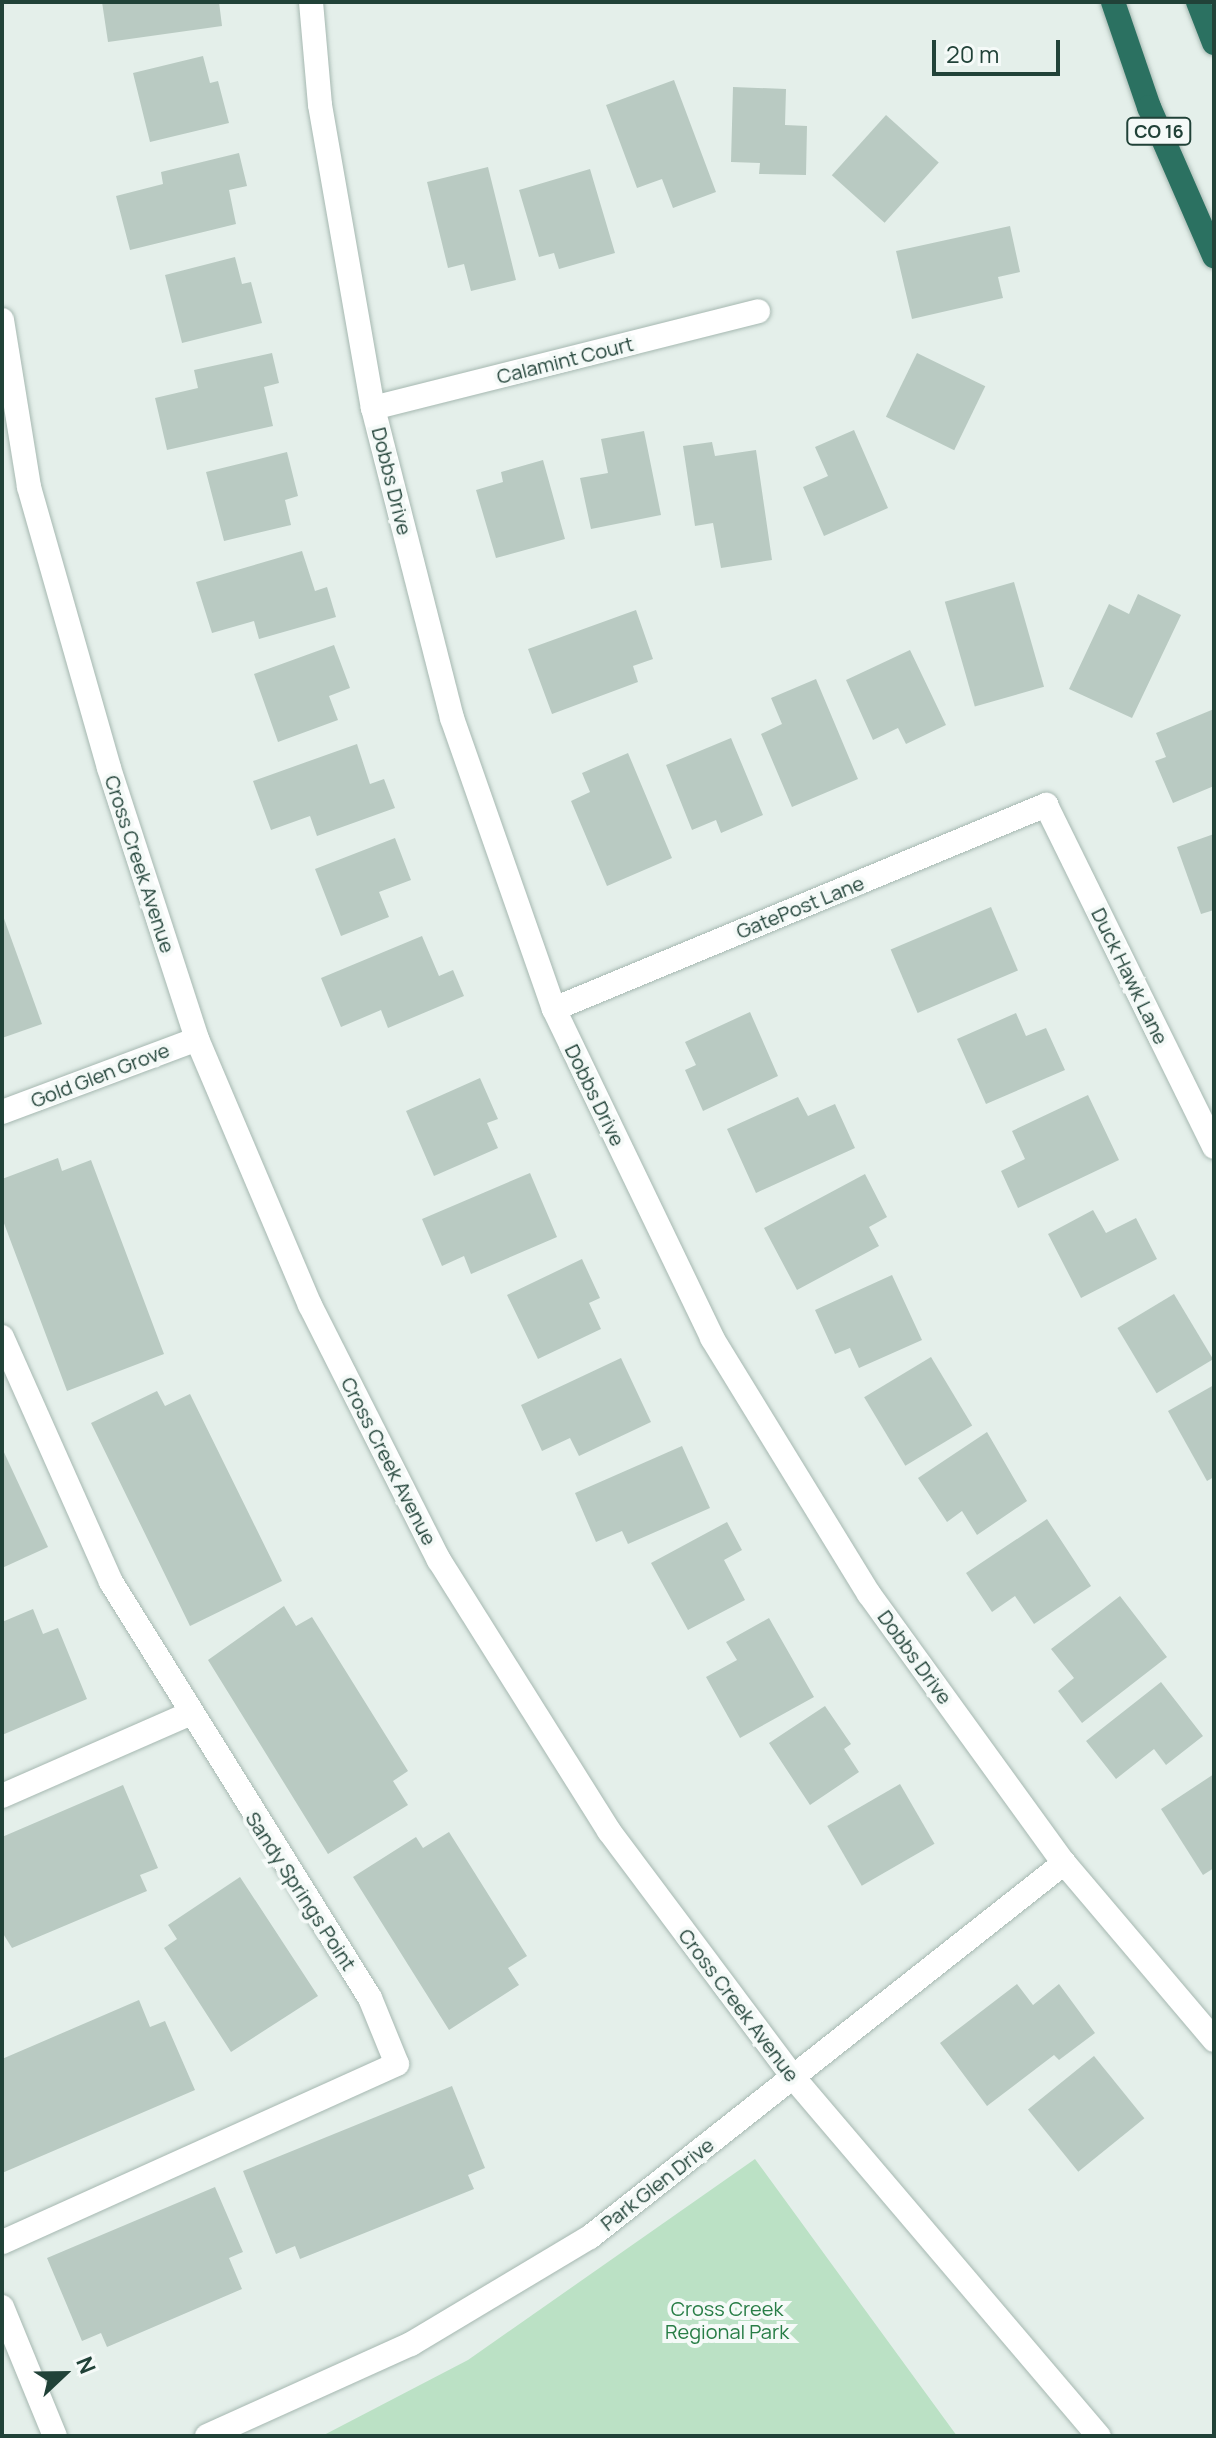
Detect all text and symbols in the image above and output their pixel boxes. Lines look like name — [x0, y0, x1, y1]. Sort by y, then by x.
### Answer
scale bar — [936, 24, 1064, 74]
text: 20 m — [946, 37, 999, 70]
road number: CO 16 — [1125, 117, 1193, 145]
street label: Calamint Court — [494, 331, 636, 389]
street label: Dobbs Drive — [367, 425, 417, 537]
street label: Cross Creek Avenue — [100, 772, 180, 956]
street label: GatePost Lane — [733, 870, 867, 944]
street label: Duck Hawk Lane — [1087, 904, 1173, 1048]
street label: Gold Glen Grove — [27, 1038, 173, 1112]
street label: Dobbs Drive — [560, 1040, 630, 1150]
street label: Cross Creek Avenue — [336, 1373, 442, 1549]
street label: Dobbs Drive — [873, 1605, 957, 1709]
street label: Sandy Springs Point — [241, 1807, 361, 1975]
street label: Cross Creek Avenue — [674, 1924, 804, 2086]
street label: Park Glen Drive — [596, 2132, 718, 2236]
park label: Cross Creek Regional Park — [665, 2297, 789, 2344]
north arrow — [24, 2334, 104, 2414]
text: N — [69, 2352, 103, 2378]

